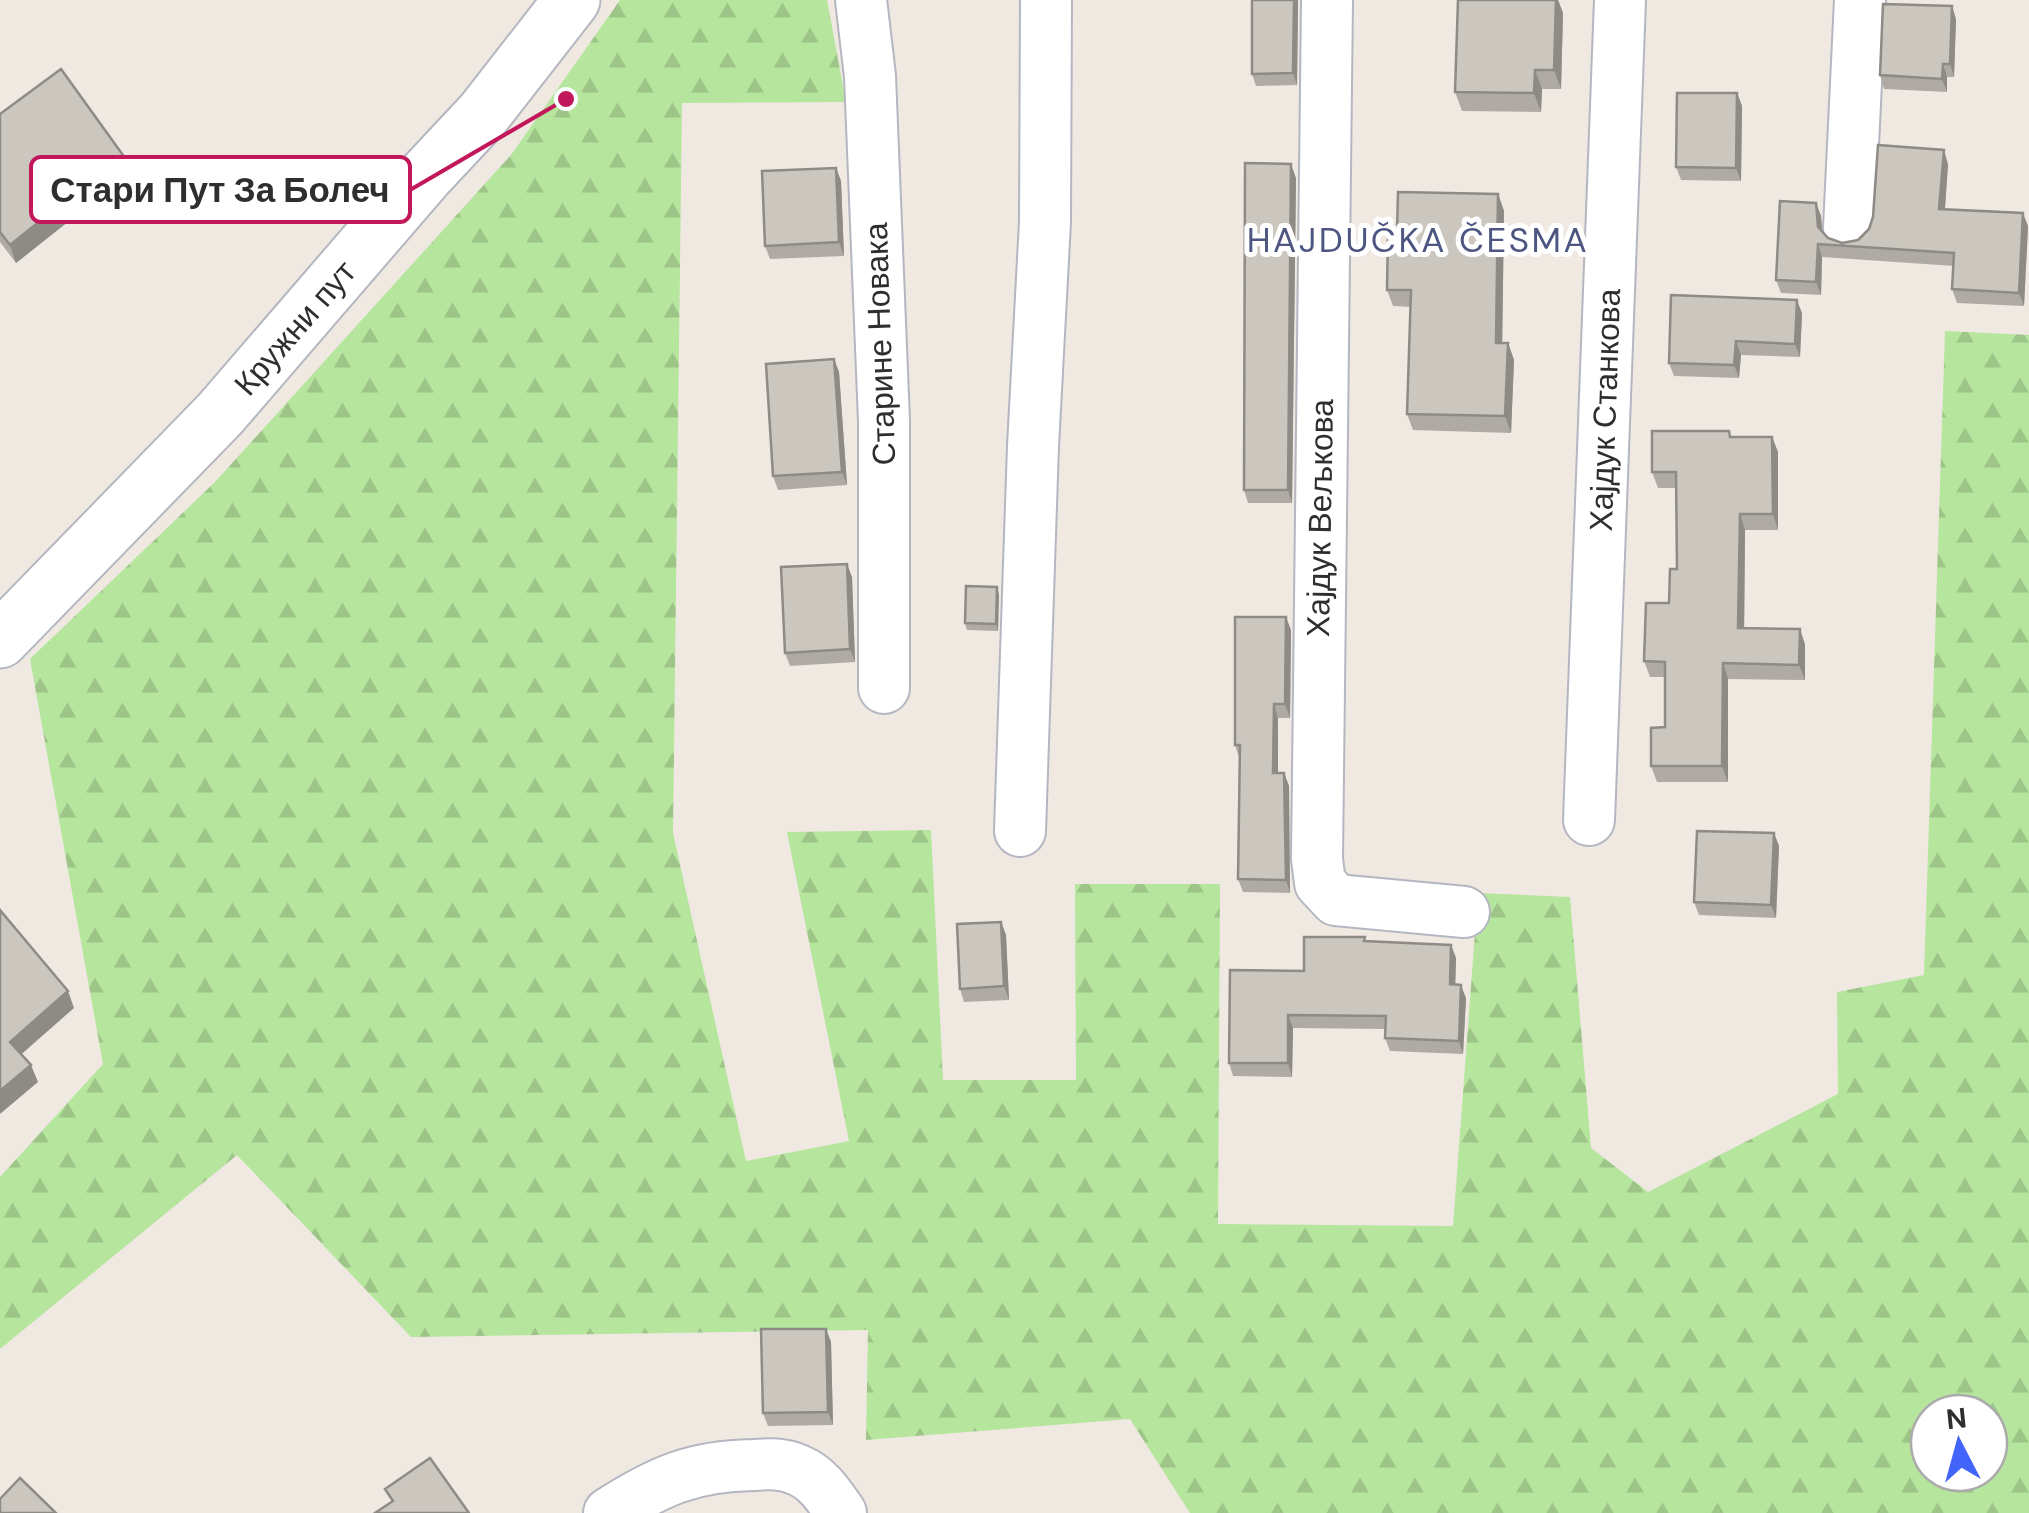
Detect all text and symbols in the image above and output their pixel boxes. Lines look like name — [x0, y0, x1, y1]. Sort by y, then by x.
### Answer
callout: Стари Пут За Болеч — [31, 157, 410, 222]
text: Стари Пут За Болеч — [50, 167, 390, 213]
district label: HAJDUČKA ČESMA — [1247, 217, 1589, 263]
street label: Старине Новака — [855, 222, 905, 466]
street label: Кружни пут — [225, 251, 365, 404]
street label: Хајдук Станкова — [1580, 288, 1630, 532]
street label: Хајдук Вељкова — [1297, 398, 1343, 637]
north arrow — [1909, 1393, 2009, 1493]
text: N — [1944, 1399, 1969, 1438]

